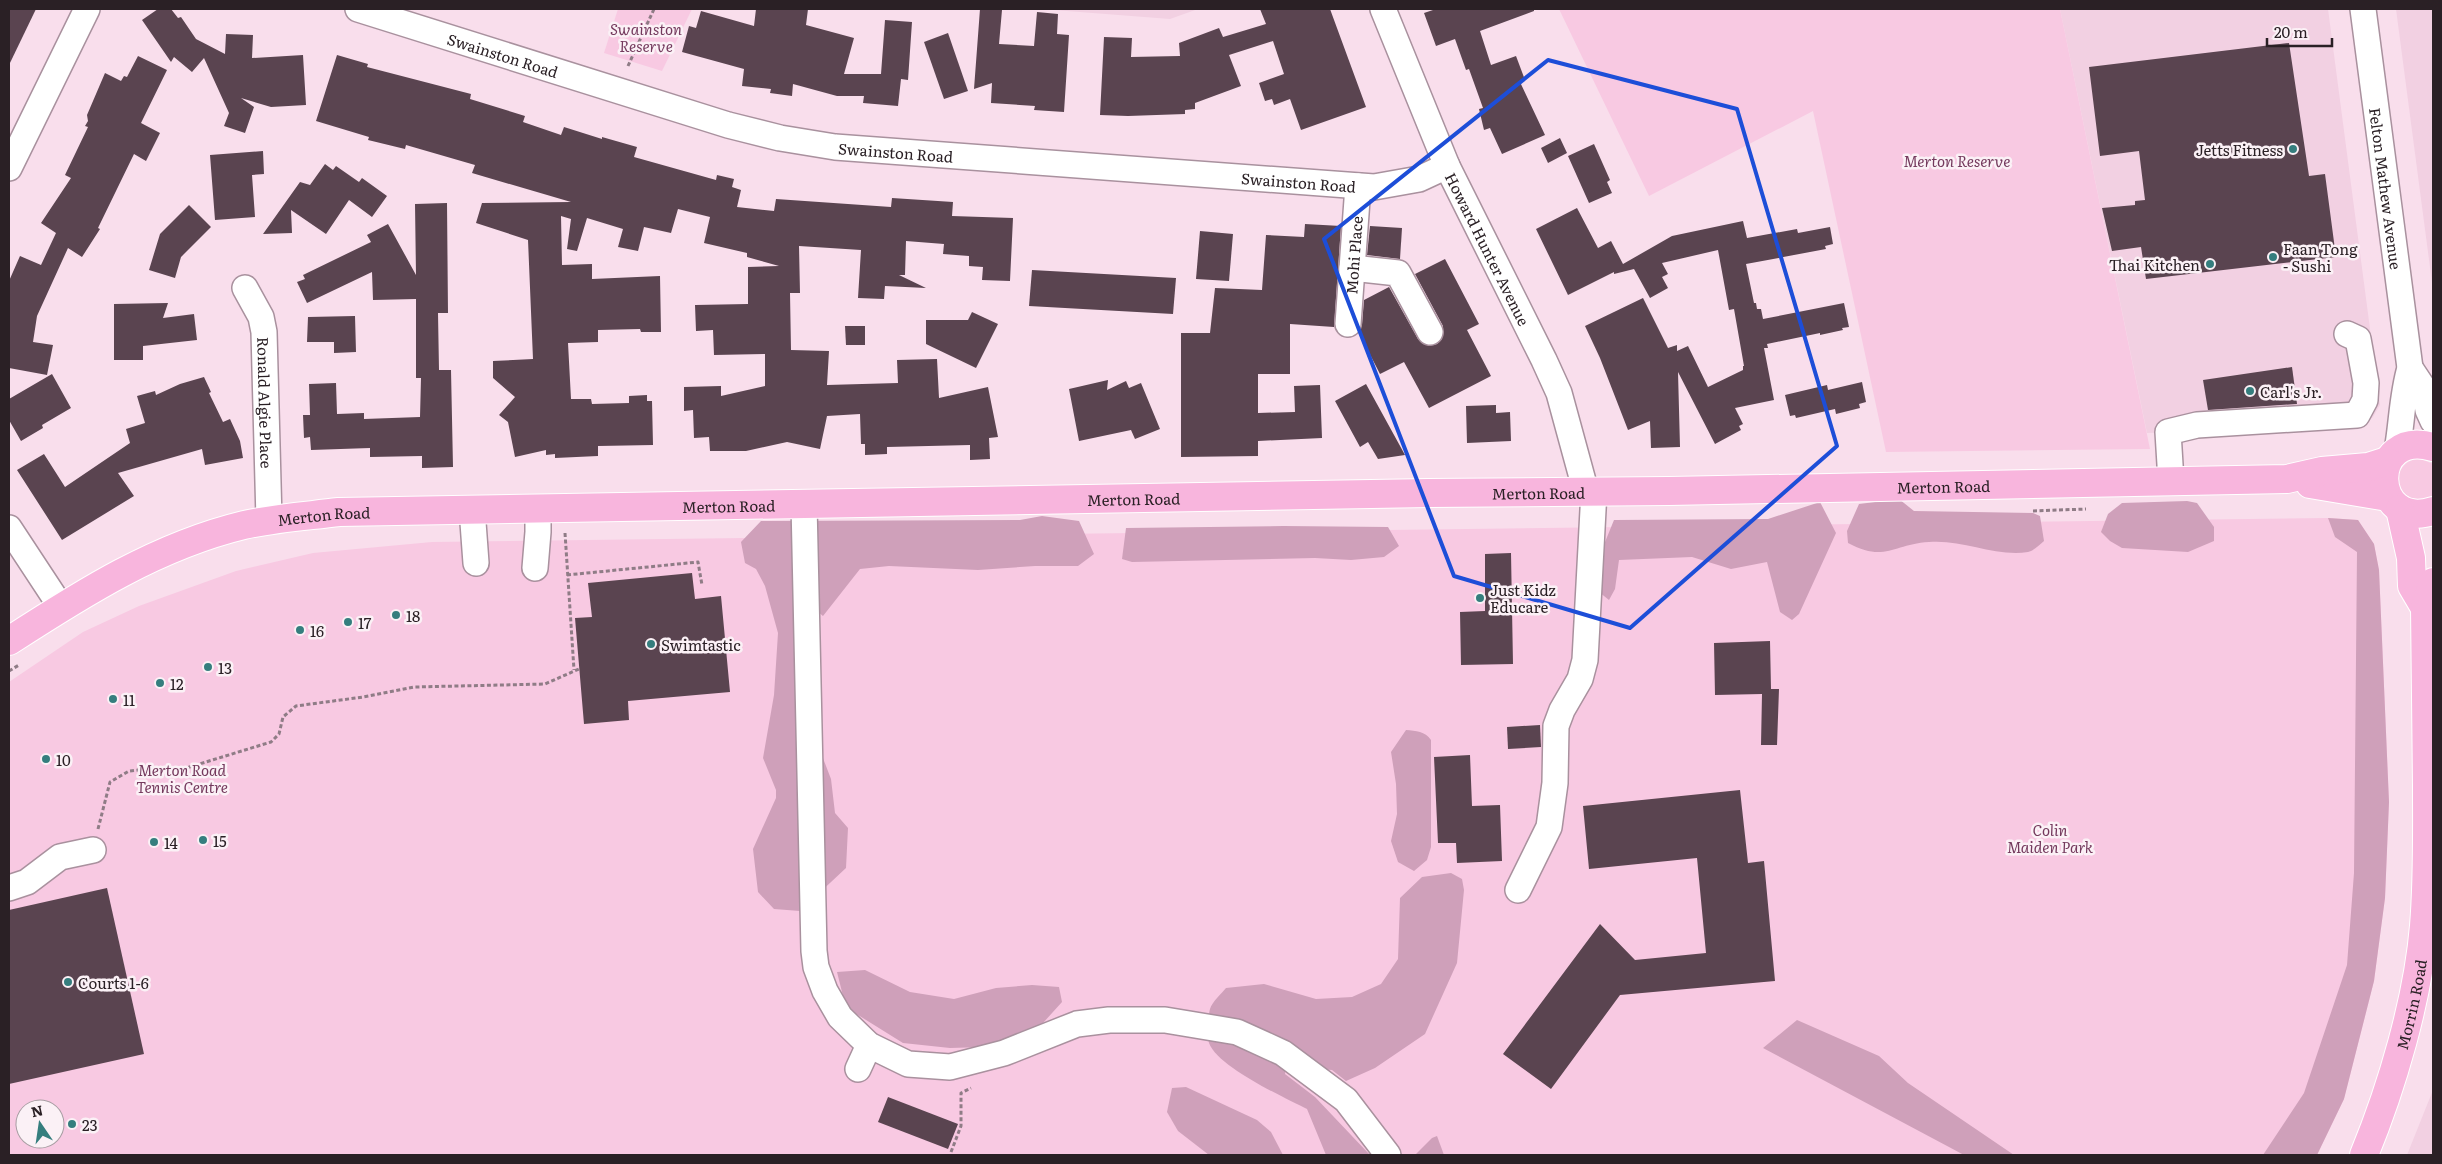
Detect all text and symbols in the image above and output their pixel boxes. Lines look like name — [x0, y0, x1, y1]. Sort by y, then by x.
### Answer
scale bar — [2267, 15, 2332, 47]
park label: Swainston Reserve — [610, 17, 682, 57]
text: 20 m — [2274, 20, 2308, 43]
street label: Swainston Road — [445, 26, 561, 83]
street label: Felton Mathew Avenue — [2364, 106, 2409, 271]
street label: Swainston Road — [837, 136, 954, 167]
place label: Jetts Fitness — [2196, 138, 2283, 161]
marker: Jetts Fitness — [2287, 143, 2299, 155]
park label: Merton Reserve — [1904, 149, 2011, 172]
street label: Swainston Road — [1240, 166, 1357, 197]
street label: Howard Hunter Avenue — [1440, 168, 1536, 329]
street label: Mohi Place — [1339, 215, 1367, 295]
place label: Faan Tong - Sushi — [2283, 237, 2358, 277]
marker: Faan Tong - Sushi — [2267, 251, 2279, 263]
place label: Thai Kitchen — [2109, 253, 2200, 276]
marker: Thai Kitchen — [2204, 258, 2216, 270]
street label: Ronald Algie Place — [253, 336, 279, 469]
place label: Carl's Jr. — [2260, 380, 2322, 403]
marker: Carl's Jr. — [2244, 385, 2256, 397]
street label: Merton Road — [1896, 473, 1990, 498]
street label: Merton Road — [1492, 480, 1585, 504]
street label: Merton Road — [1087, 486, 1181, 510]
street label: Merton Road — [682, 493, 776, 518]
street label: Merton Road — [276, 500, 371, 530]
place label: Just Kidz Educare — [1490, 578, 1556, 618]
marker: Just Kidz Educare — [1474, 592, 1486, 604]
place label: 18 — [406, 604, 420, 627]
marker: 18 — [390, 609, 402, 621]
place label: 17 — [358, 611, 372, 634]
marker: 17 — [342, 616, 354, 628]
place label: 16 — [310, 619, 324, 642]
marker: 16 — [294, 624, 306, 636]
place label: Swimtastic — [661, 633, 741, 656]
marker: Swimtastic — [645, 638, 657, 650]
place label: 13 — [218, 656, 232, 679]
marker: 13 — [202, 661, 214, 673]
place label: 12 — [170, 672, 184, 695]
marker: 12 — [154, 677, 166, 689]
place label: 11 — [123, 688, 135, 711]
marker: 11 — [107, 693, 119, 705]
place label: 10 — [56, 748, 71, 771]
marker: 10 — [40, 753, 52, 765]
park label: Merton Road Tennis Centre — [136, 758, 228, 798]
park label: Colin Maiden Park — [2007, 818, 2094, 858]
place label: 15 — [213, 829, 227, 852]
place label: 14 — [164, 831, 178, 854]
marker: 15 — [197, 834, 209, 846]
marker: 14 — [148, 836, 160, 848]
street label: Morrin Road — [2389, 957, 2431, 1052]
place label: Courts 1-6 — [78, 971, 149, 994]
marker: Courts 1-6 — [62, 976, 74, 988]
north arrow — [15, 1099, 65, 1149]
text: N — [29, 1099, 45, 1121]
place label: 23 — [82, 1113, 98, 1136]
marker: 23 — [66, 1118, 78, 1130]

